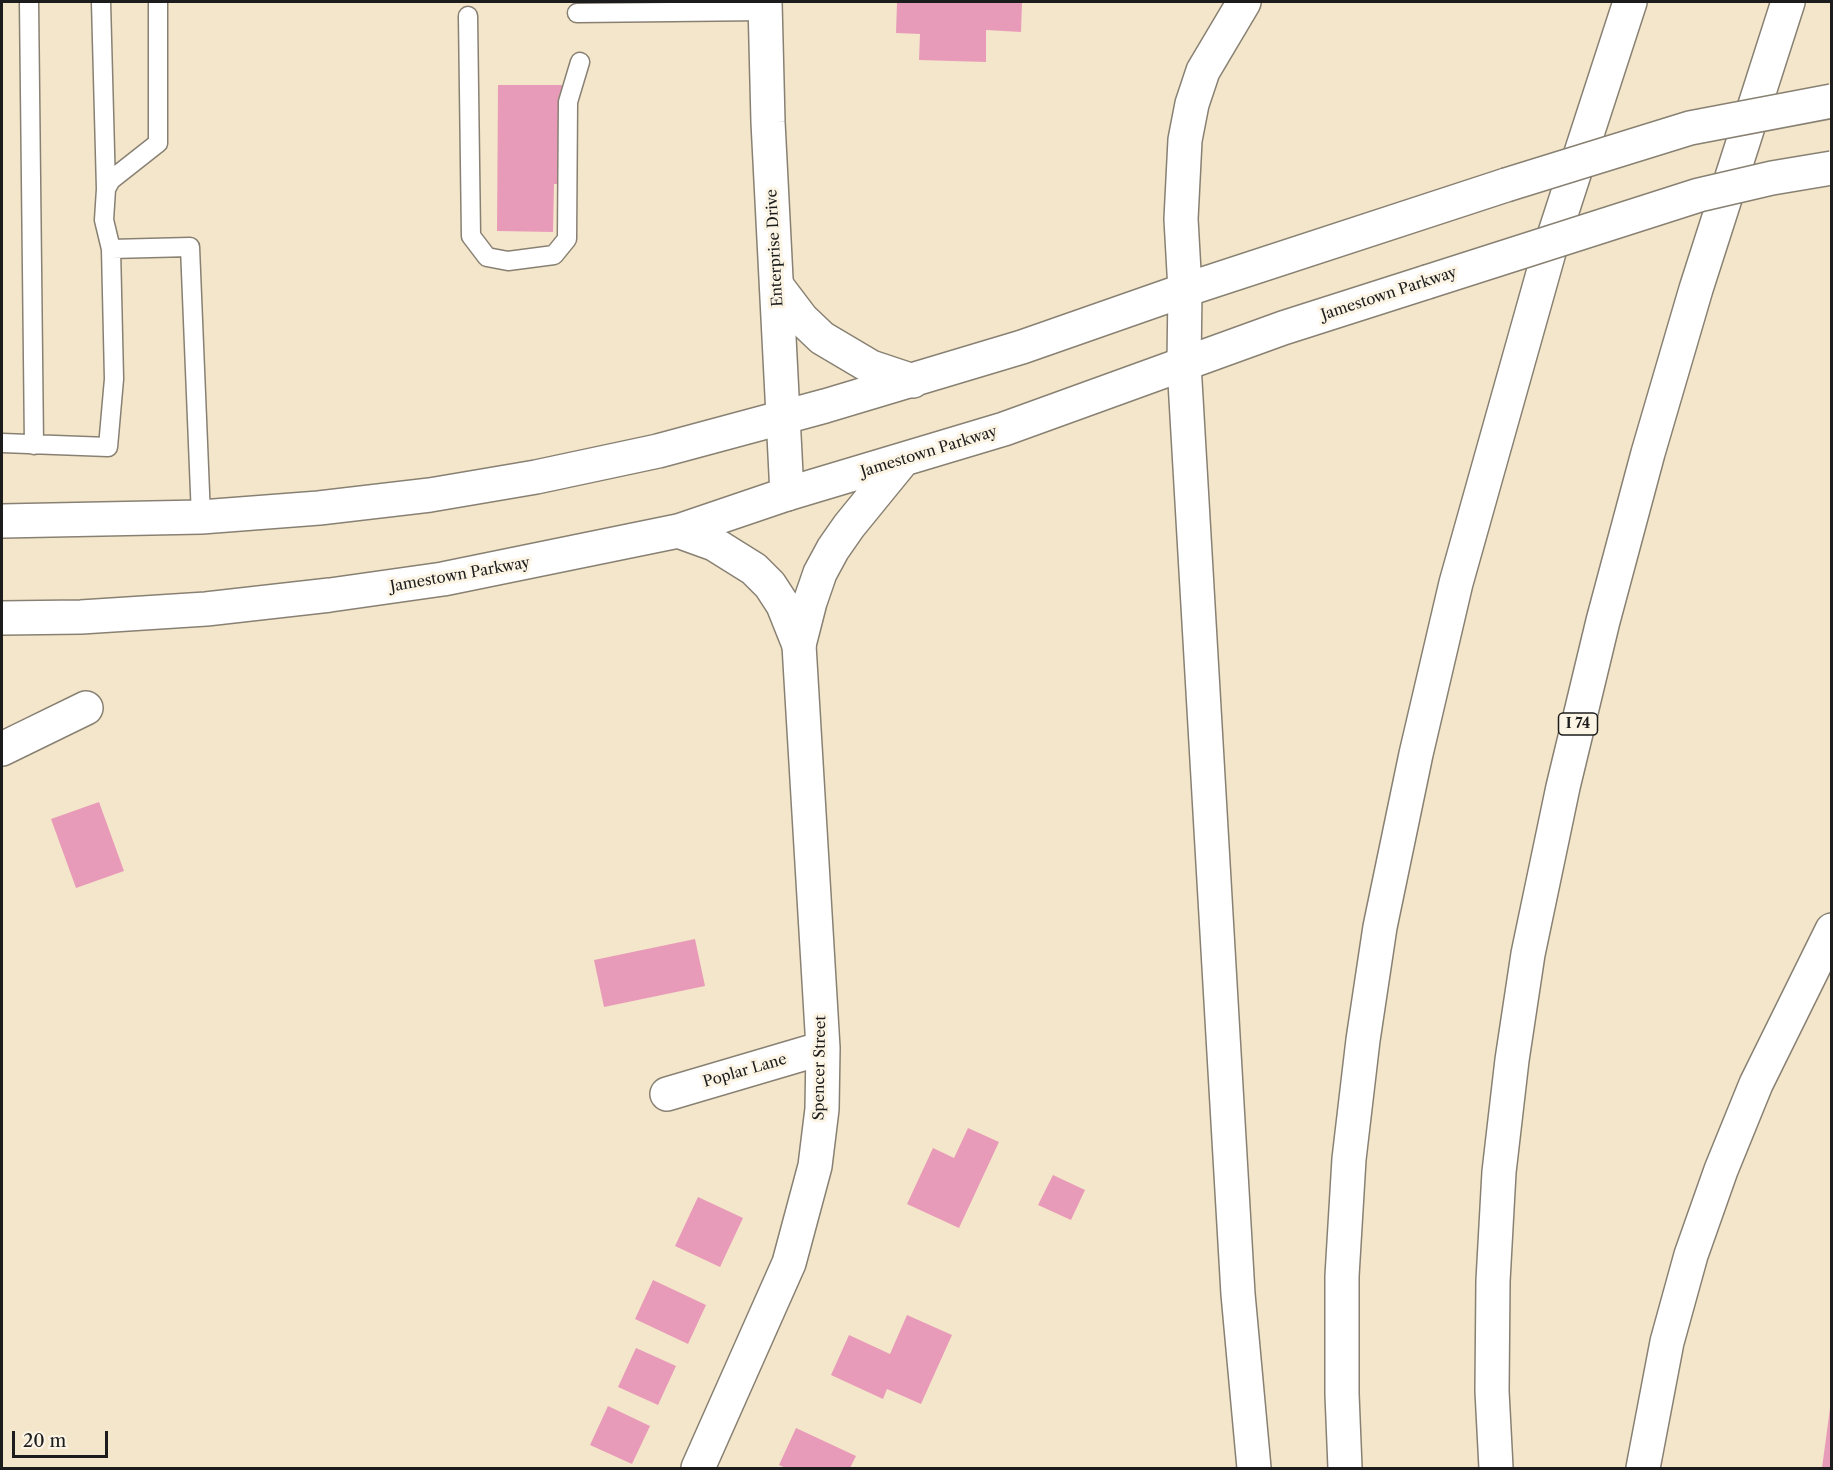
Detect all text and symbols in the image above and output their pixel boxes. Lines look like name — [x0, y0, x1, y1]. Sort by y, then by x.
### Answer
street label: Enterprise Drive — [763, 189, 787, 307]
street label: Jamestown Parkway — [1319, 264, 1459, 324]
street label: Jamestown Parkway — [859, 423, 999, 481]
street label: Jamestown Parkway — [389, 554, 531, 596]
road number: I 74 — [1558, 713, 1598, 735]
street label: Spencer Street — [810, 1015, 830, 1121]
street label: Poplar Lane — [701, 1050, 789, 1092]
scale bar — [15, 1419, 111, 1457]
text: 20 m — [23, 1430, 66, 1452]

